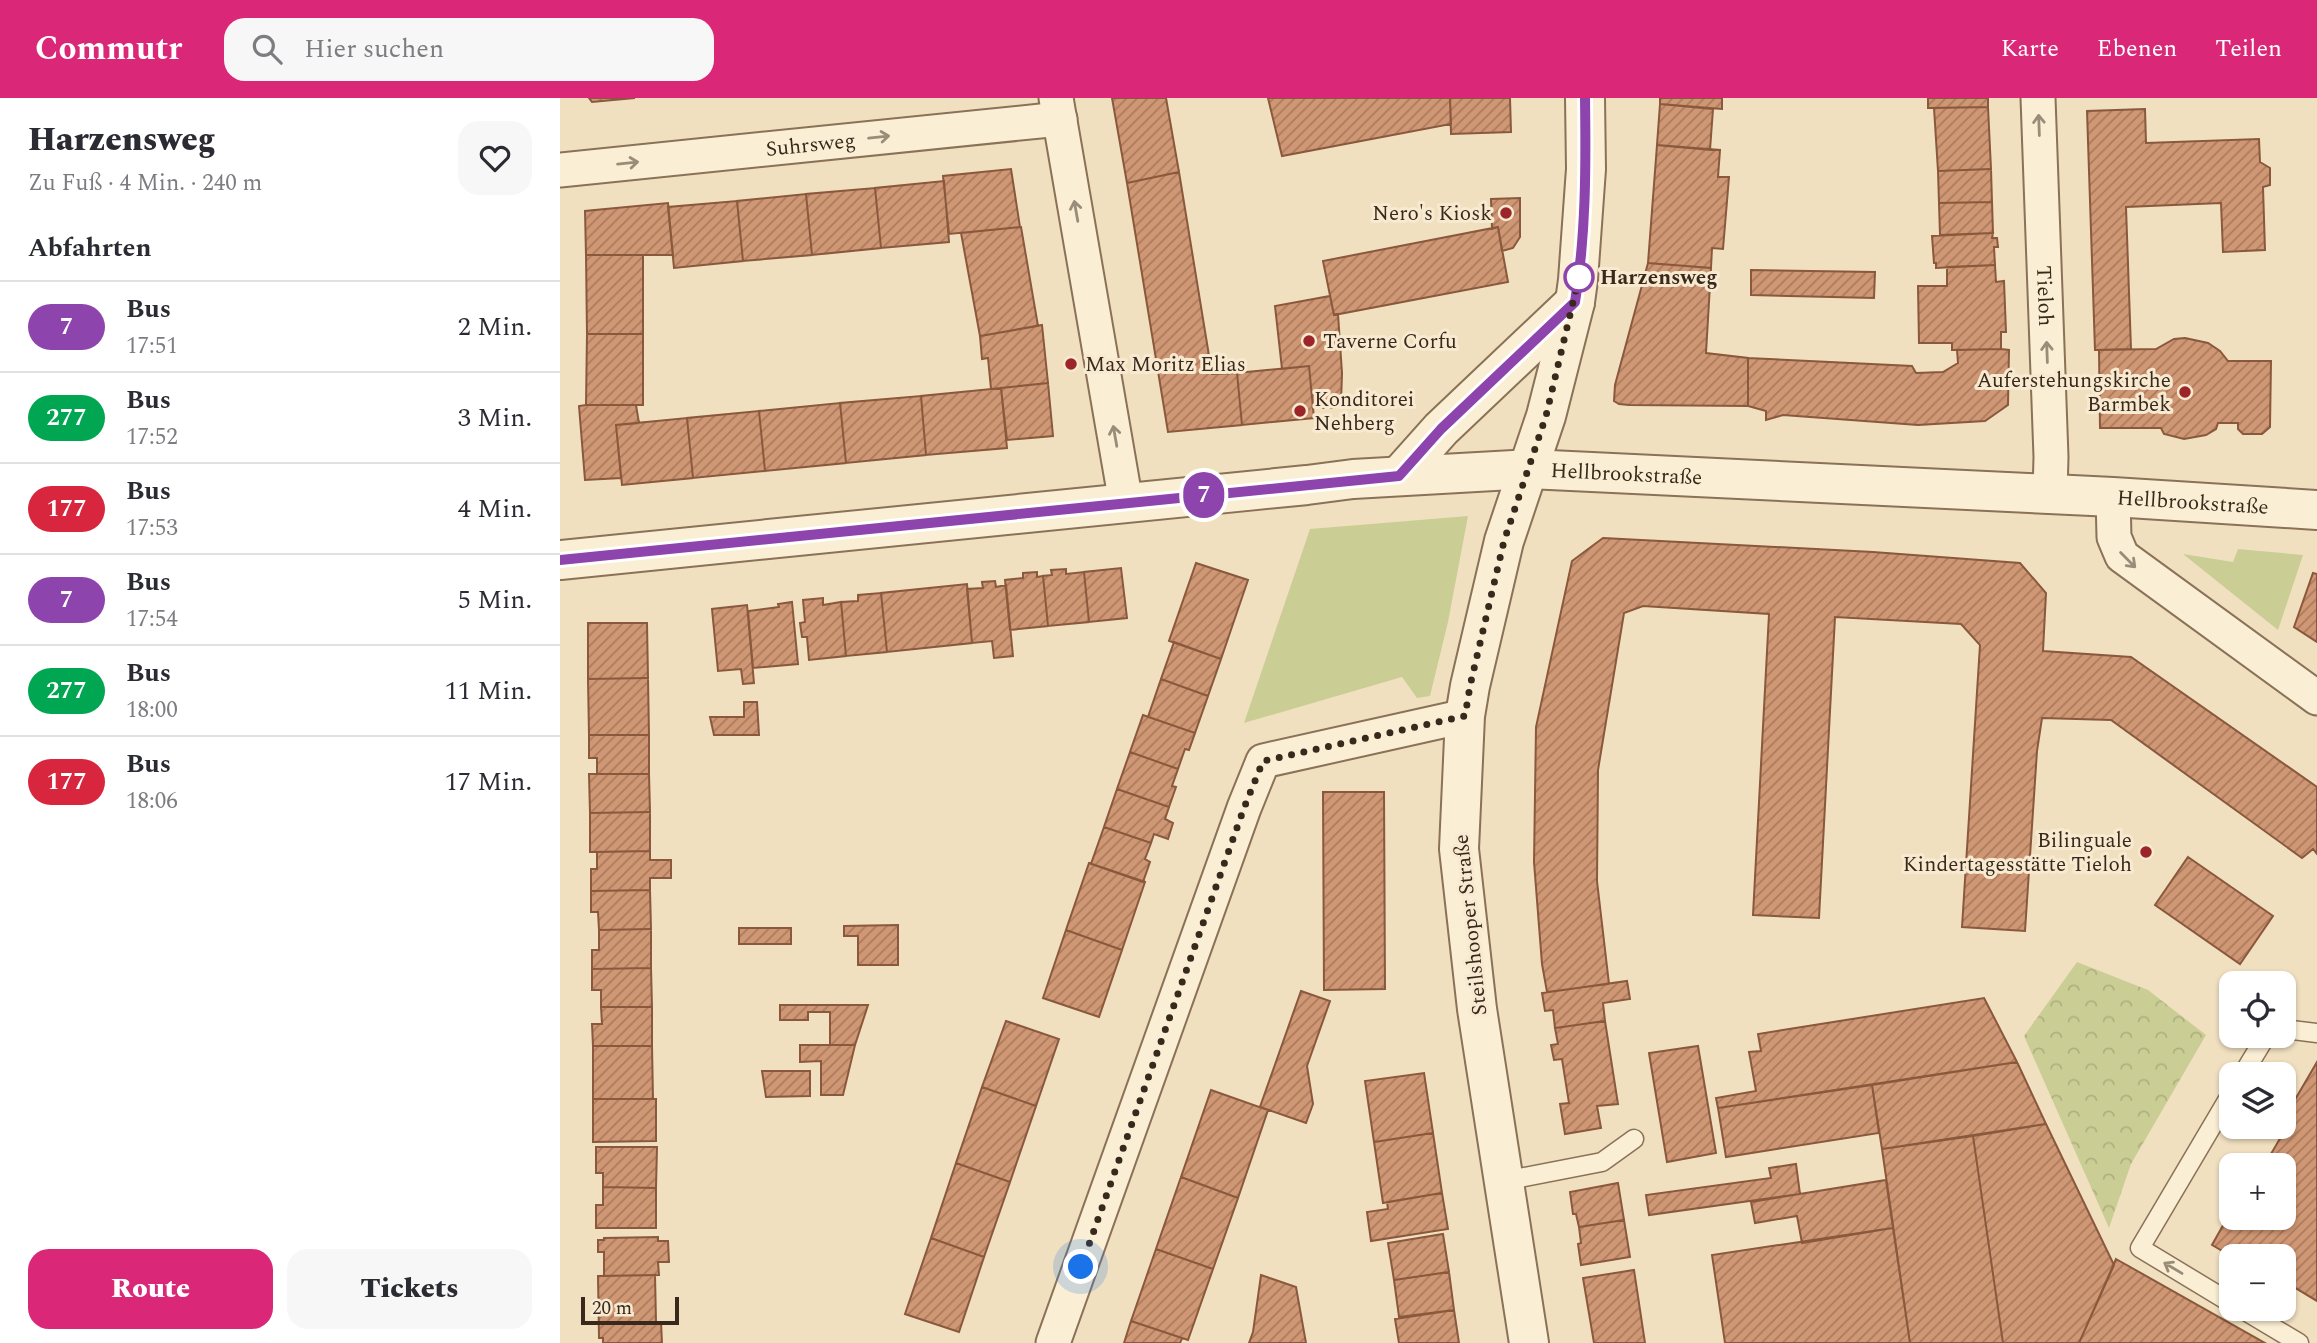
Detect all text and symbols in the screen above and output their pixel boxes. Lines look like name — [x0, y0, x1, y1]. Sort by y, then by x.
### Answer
search box — [224, 18, 714, 81]
text: Commutr — [35, 24, 182, 74]
text: Hier suchen — [304, 29, 444, 69]
icon: search — [248, 30, 286, 68]
text: Karte — [2001, 31, 2059, 67]
text: Ebenen — [2097, 31, 2177, 67]
text: Teilen — [2215, 31, 2282, 67]
one-way arrow — [2032, 113, 2045, 136]
text: Harzensweg — [28, 115, 216, 165]
button: heart — [458, 121, 532, 195]
street label: Suhrsweg — [764, 125, 857, 166]
one-way arrow — [867, 131, 889, 144]
one-way arrow — [616, 156, 639, 169]
text: Zu Fuß · 4 Min. · 240 m — [28, 166, 262, 201]
place label: Nero's Kiosk — [1372, 198, 1492, 230]
one-way arrow — [1069, 201, 1082, 223]
marker: Nero's Kiosk — [1498, 205, 1514, 221]
text: Abfahrten — [28, 228, 152, 268]
marker: Harzensweg — [1564, 262, 1594, 292]
place label: Harzensweg — [1600, 262, 1718, 294]
street label: Tieloh — [2027, 265, 2061, 327]
text: Bus — [126, 289, 171, 329]
text: 2 Min. — [458, 307, 532, 347]
text: 7 — [60, 309, 73, 345]
place label: Taverne Corfu — [1323, 326, 1457, 358]
text: 17:51 — [126, 329, 178, 364]
marker: Taverne Corfu — [1301, 333, 1317, 349]
one-way arrow — [2041, 341, 2054, 364]
place label: Max Moritz Elias — [1085, 349, 1246, 381]
marker: Max Moritz Elias — [1063, 356, 1079, 372]
place label: Auferstehungskirche Barmbek — [1977, 365, 2171, 421]
text: Bus — [126, 380, 171, 420]
place label: Konditorei Nehberg — [1314, 384, 1414, 440]
marker: Auferstehungskirche Barmbek — [2177, 384, 2193, 400]
text: 3 Min. — [458, 398, 532, 438]
text: 277 — [46, 400, 87, 436]
marker: Konditorei Nehberg — [1292, 403, 1308, 419]
text: 17:52 — [126, 420, 178, 455]
one-way arrow — [1108, 425, 1121, 448]
street label: Hellbrookstraße — [1550, 455, 1703, 494]
text: Bus — [126, 471, 171, 511]
line badge: 7 — [1181, 472, 1227, 518]
text: 7 — [1197, 477, 1211, 513]
street label: Hellbrookstraße — [2116, 482, 2270, 524]
text: 4 Min. — [458, 489, 532, 529]
text: 177 — [46, 491, 87, 527]
text: 17:53 — [126, 511, 178, 546]
one-way arrow — [2119, 552, 2136, 569]
text: Bus — [126, 562, 171, 602]
text: 5 Min. — [458, 580, 532, 620]
text: 7 — [60, 582, 73, 618]
text: 17:54 — [126, 602, 178, 637]
text: Bus — [126, 653, 171, 693]
text: 11 Min. — [445, 671, 532, 711]
text: 277 — [46, 673, 87, 709]
text: 18:00 — [126, 693, 178, 728]
text: Bus — [126, 744, 171, 784]
text: 17 Min. — [445, 762, 532, 802]
text: 177 — [46, 764, 87, 800]
text: 18:06 — [126, 784, 178, 819]
place label: Bilinguale Kindertagesstätte Tieloh — [1903, 825, 2132, 881]
street label: Steilshooper Straße — [1446, 833, 1496, 1017]
marker: Bilinguale Kindertagesstätte Tieloh — [2138, 844, 2154, 860]
map controls — [2219, 971, 2296, 1321]
button: locate — [2219, 971, 2296, 1048]
button: layers — [2219, 1062, 2296, 1139]
button: + — [2219, 1153, 2296, 1230]
button: − — [2219, 1244, 2296, 1321]
button: Route — [28, 1249, 273, 1329]
button: Tickets — [287, 1249, 532, 1329]
your location — [1063, 1249, 1098, 1284]
one-way arrow — [2163, 1260, 2183, 1274]
scale bar — [581, 1294, 679, 1326]
text: 20 m — [592, 1294, 632, 1323]

